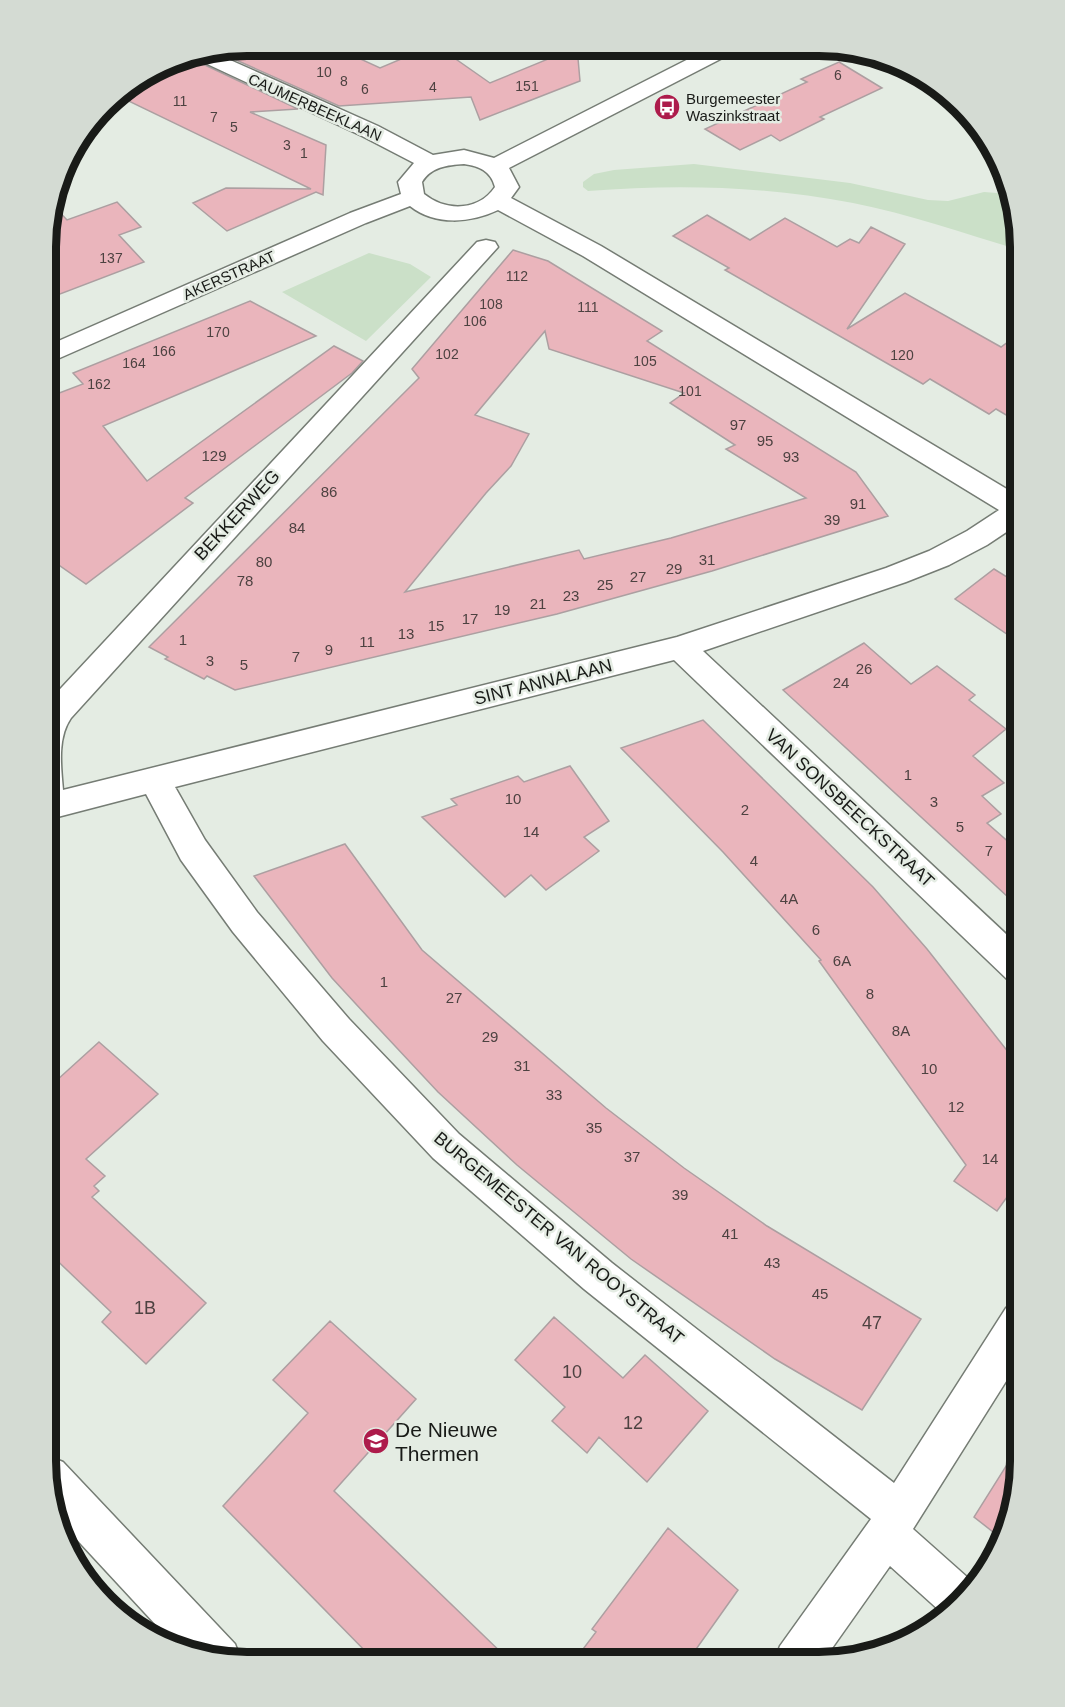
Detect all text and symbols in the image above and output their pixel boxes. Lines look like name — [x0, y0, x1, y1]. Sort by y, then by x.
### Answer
house number: 10 — [316, 64, 332, 80]
house number: 6 — [834, 67, 842, 83]
street label: CAUMERBEEKLAAN — [246, 70, 384, 144]
house number: 8 — [340, 73, 348, 89]
house number: 151 — [515, 78, 539, 94]
house number: 4 — [429, 79, 437, 95]
house number: 6 — [361, 81, 369, 97]
place label: Burgemeester Waszinkstraat — [686, 90, 780, 124]
bus stop icon: Burgemeester Waszinkstraat — [652, 92, 682, 122]
house number: 11 — [173, 93, 187, 109]
house number: 7 — [210, 109, 218, 125]
house number: 5 — [230, 119, 238, 135]
house number: 3 — [283, 137, 291, 153]
house number: 1 — [300, 145, 308, 161]
street label: AKERSTRAAT — [180, 247, 278, 303]
house number: 137 — [99, 250, 123, 266]
house number: 112 — [506, 268, 528, 284]
house number: 108 — [479, 296, 503, 312]
house number: 111 — [577, 299, 599, 315]
house number: 106 — [463, 313, 487, 329]
house number: 170 — [206, 324, 230, 340]
house number: 166 — [152, 343, 176, 359]
house number: 102 — [435, 346, 459, 362]
house number: 120 — [890, 347, 914, 363]
house number: 105 — [633, 353, 657, 369]
house number: 164 — [122, 355, 146, 371]
house number: 162 — [87, 376, 111, 392]
house number: 101 — [678, 383, 702, 399]
house number: 97 — [730, 416, 746, 433]
house number: 95 — [757, 432, 773, 449]
house number: 129 — [201, 447, 227, 464]
house number: 93 — [783, 448, 799, 465]
street label: BEKKERWEG — [190, 466, 284, 564]
house number: 86 — [321, 483, 337, 500]
house number: 91 — [850, 495, 866, 512]
house number: 39 — [824, 511, 840, 528]
house number: 84 — [289, 519, 305, 536]
house number: 31 — [699, 551, 715, 568]
house number: 80 — [256, 553, 272, 570]
house number: 29 — [666, 560, 682, 577]
house number: 27 — [630, 568, 646, 585]
house number: 78 — [237, 572, 253, 589]
house number: 25 — [597, 576, 613, 593]
house number: 23 — [563, 587, 579, 604]
house number: 21 — [530, 595, 546, 612]
house number: 19 — [494, 601, 510, 618]
house number: 17 — [462, 610, 478, 627]
house number: 15 — [428, 617, 444, 634]
house number: 13 — [398, 625, 414, 642]
house number: 1 — [179, 631, 187, 648]
house number: 11 — [359, 633, 375, 650]
house number: 9 — [325, 641, 333, 658]
house number: 7 — [292, 648, 300, 665]
house number: 3 — [206, 652, 214, 669]
street label: SINT ANNALAAN — [472, 655, 614, 709]
house number: 5 — [240, 656, 248, 673]
house number: 26 — [856, 660, 872, 677]
house number: 24 — [833, 674, 849, 691]
street label: VAN SONSBEECKSTRAAT — [762, 725, 938, 891]
house number: 1 — [904, 766, 912, 783]
house number: 10 — [505, 790, 521, 807]
house number: 3 — [930, 793, 938, 810]
house number: 2 — [741, 801, 749, 818]
house number: 5 — [956, 818, 964, 835]
house number: 14 — [523, 823, 539, 840]
house number: 7 — [985, 842, 993, 859]
house number: 4 — [750, 852, 758, 869]
house number: 4A — [780, 890, 798, 907]
house number: 6 — [812, 921, 820, 938]
house number: 6A — [833, 952, 851, 969]
house number: 1 — [380, 973, 388, 990]
house number: 8 — [866, 985, 874, 1002]
house number: 27 — [446, 989, 462, 1006]
house number: 8A — [892, 1022, 910, 1039]
house number: 29 — [482, 1028, 498, 1045]
house number: 31 — [514, 1057, 530, 1074]
house number: 10 — [921, 1060, 937, 1077]
house number: 33 — [546, 1086, 562, 1103]
house number: 12 — [948, 1098, 964, 1115]
house number: 35 — [586, 1119, 602, 1136]
street label: BURGEMEESTER VAN ROOYSTRAAT — [430, 1128, 688, 1348]
house number: 37 — [624, 1148, 640, 1165]
house number: 14 — [982, 1150, 998, 1167]
house number: 39 — [672, 1186, 688, 1203]
house number: 41 — [722, 1225, 738, 1242]
house number: 43 — [764, 1254, 780, 1271]
house number: 45 — [812, 1285, 828, 1302]
house number: 1B — [134, 1298, 156, 1318]
house number: 47 — [862, 1313, 882, 1333]
house number: 10 — [562, 1362, 582, 1382]
house number: 12 — [623, 1413, 643, 1433]
place label: De Nieuwe Thermen — [395, 1418, 498, 1465]
school or university icon: De Nieuwe Thermen — [361, 1426, 391, 1456]

